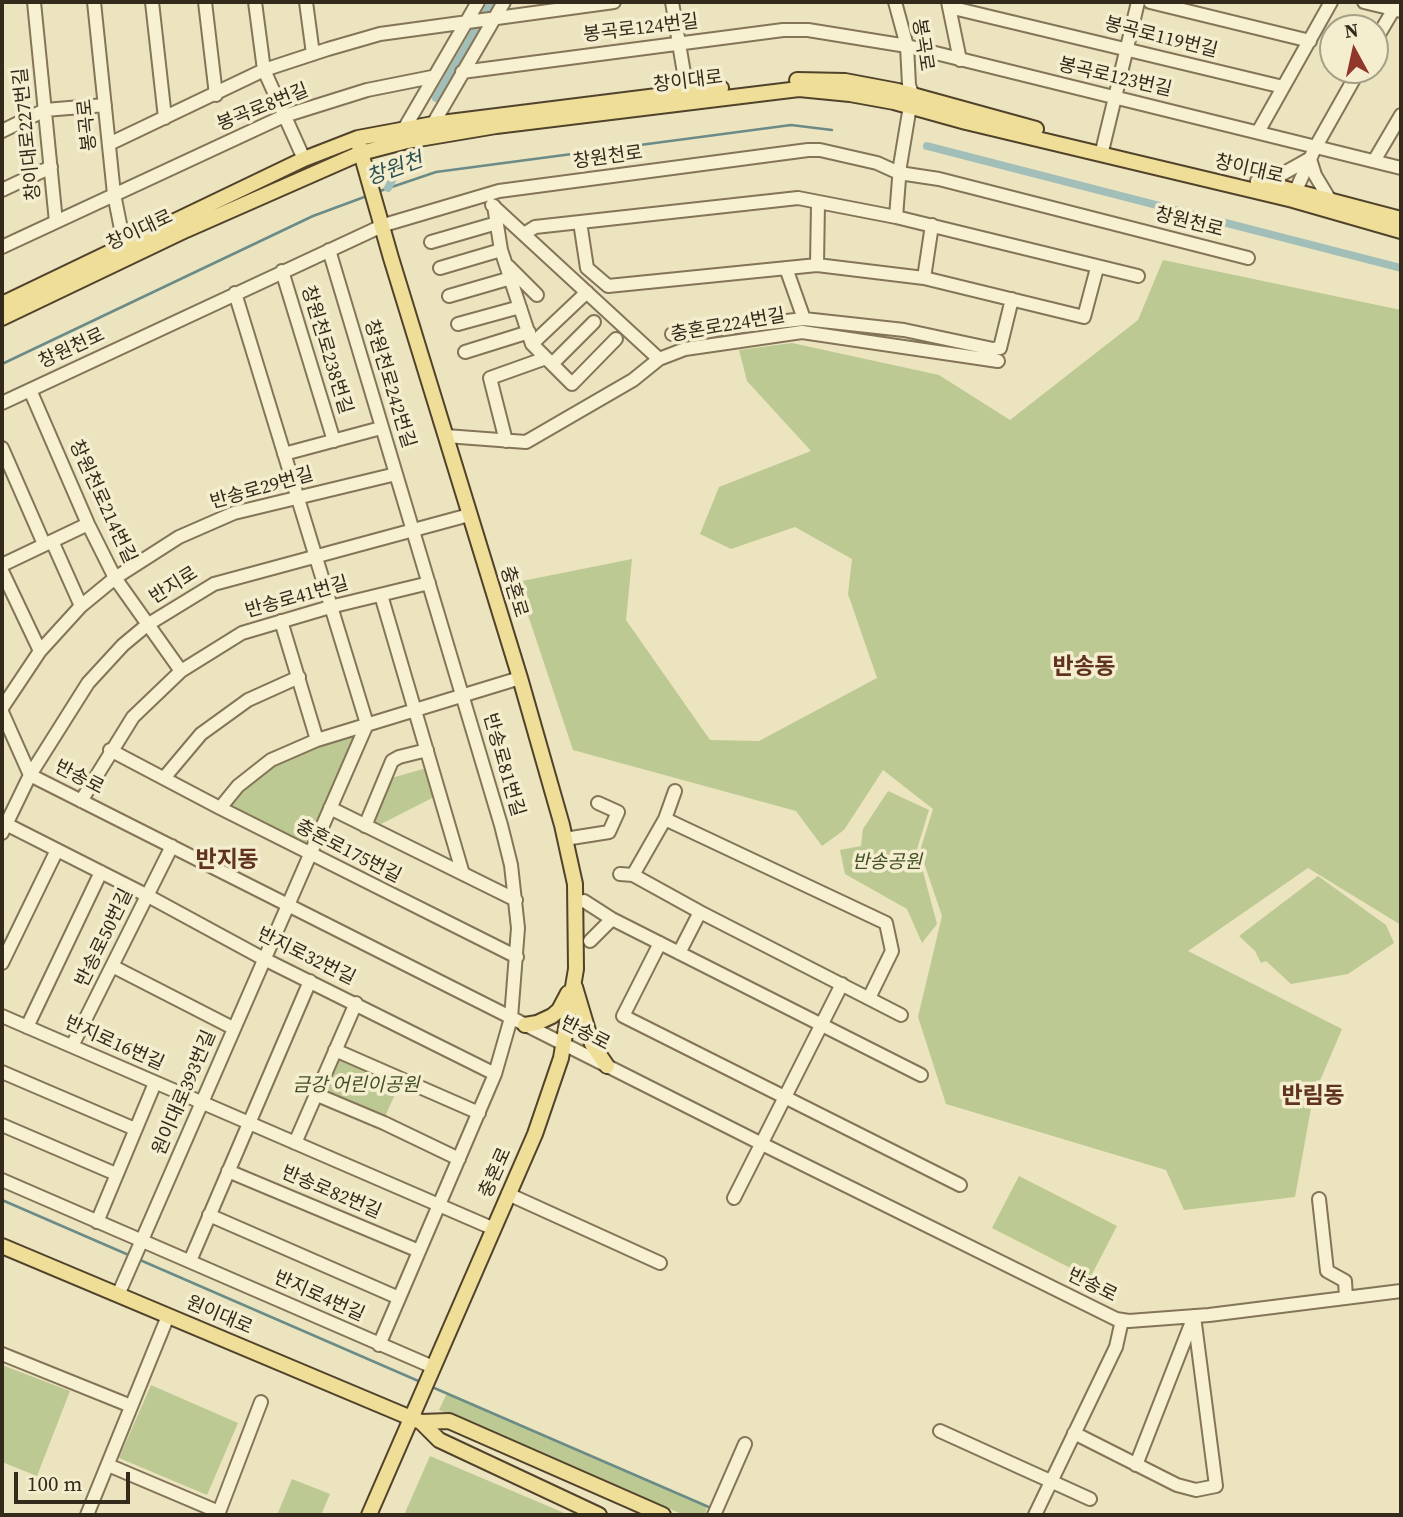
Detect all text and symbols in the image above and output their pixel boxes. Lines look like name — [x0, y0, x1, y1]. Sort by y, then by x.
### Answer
street label: 봉곡로124번길 — [582, 11, 700, 47]
street label: 봉곡로119번길 — [1102, 13, 1220, 63]
north arrow — [1319, 14, 1389, 84]
text: N — [1343, 16, 1360, 44]
street label: 봉곡로 — [907, 17, 937, 73]
street label: 봉곡로123번길 — [1056, 54, 1174, 102]
street label: 창이대로227번길 — [10, 66, 46, 202]
street label: 창이대로 — [652, 66, 724, 98]
street label: 봉곡로8번길 — [214, 79, 312, 137]
street label: 봉곡로 — [74, 98, 102, 152]
street label: 창원천로 — [572, 142, 644, 174]
water label: 창원천 — [363, 148, 427, 192]
street label: 창이대로 — [1212, 151, 1286, 189]
street label: 창원천로 — [1152, 203, 1226, 243]
street label: 창이대로 — [103, 206, 177, 256]
street label: 창원천로238번길 — [296, 283, 356, 417]
street label: 충혼로224번길 — [669, 305, 787, 347]
street label: 창원천로242번길 — [359, 317, 419, 451]
street label: 창원천로 — [35, 324, 109, 374]
street label: 창원천로214번길 — [63, 437, 141, 567]
street label: 반송로29번길 — [208, 463, 316, 515]
street label: 반지로 — [146, 562, 202, 610]
street label: 충혼로 — [494, 564, 532, 620]
street label: 반송로41번길 — [243, 572, 351, 624]
district label: 반송동 — [1052, 654, 1116, 682]
street label: 반송로81번길 — [477, 711, 529, 819]
street label: 반송로 — [50, 756, 108, 800]
street label: 충혼로175번길 — [291, 816, 405, 888]
district label: 반지동 — [195, 847, 259, 875]
park label: 반송공원 — [852, 852, 922, 874]
street label: 반송로50번길 — [71, 885, 139, 991]
street label: 반지로32번길 — [253, 923, 359, 991]
street label: 반지로16번길 — [61, 1012, 167, 1076]
street label: 반송로 — [556, 1012, 614, 1056]
street label: 원이대로393번길 — [148, 1027, 222, 1159]
park label: 금강 어린이공원 — [293, 1075, 419, 1097]
district label: 반림동 — [1281, 1083, 1345, 1111]
street label: 충혼로 — [475, 1144, 517, 1202]
street label: 반송로82번길 — [278, 1162, 384, 1224]
street label: 반송로 — [1063, 1264, 1121, 1308]
street label: 반지로4번길 — [270, 1267, 368, 1327]
street label: 원이대로 — [182, 1292, 256, 1340]
scale bar — [18, 1458, 133, 1502]
text: 100 m — [27, 1469, 82, 1498]

